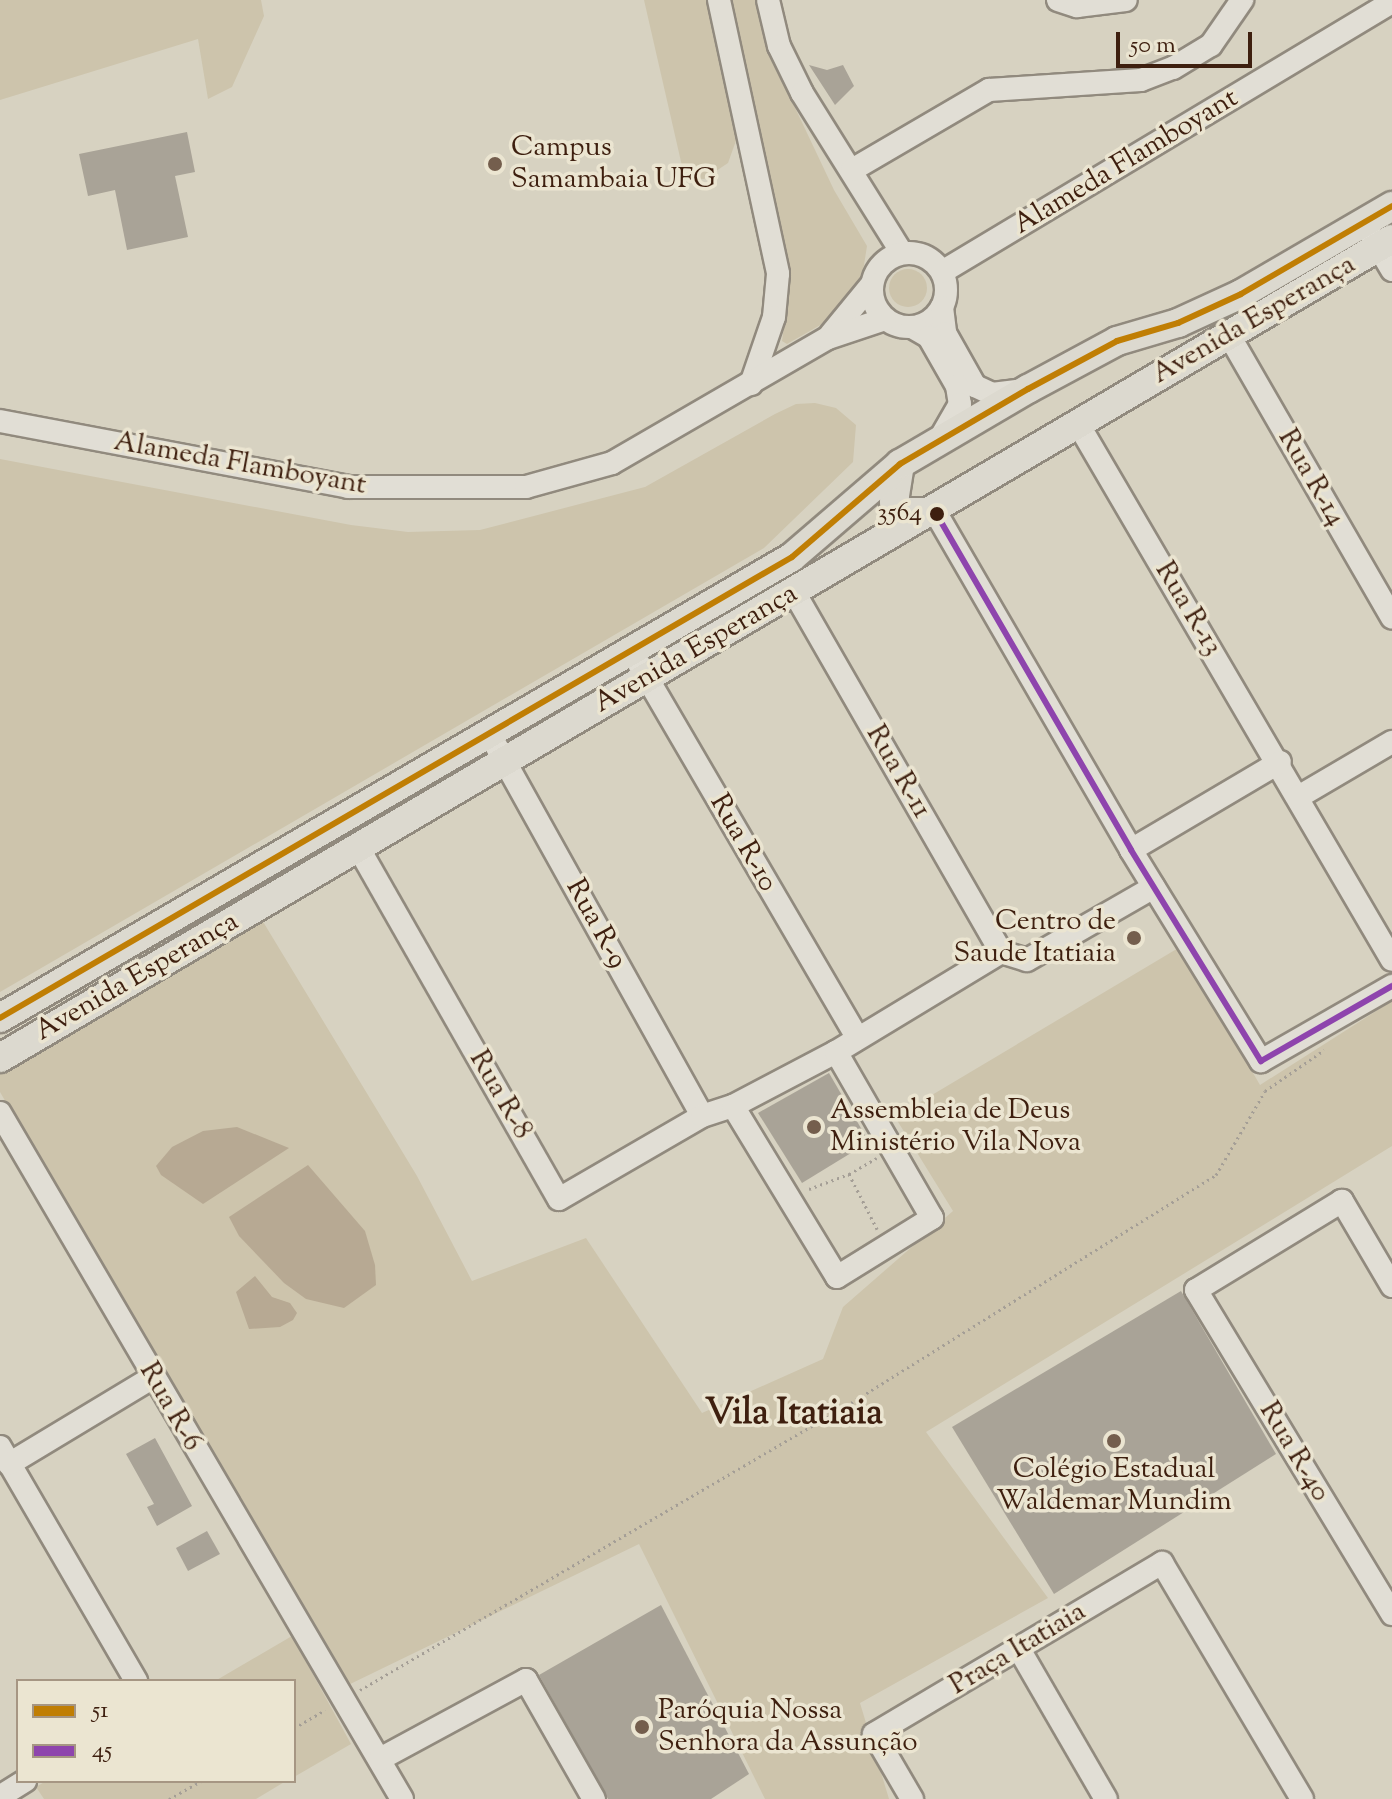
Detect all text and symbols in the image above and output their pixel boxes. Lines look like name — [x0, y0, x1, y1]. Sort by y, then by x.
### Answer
scale bar — [1120, 16, 1256, 66]
text: 50 m — [1130, 29, 1176, 63]
street label: Alameda Flamboyant — [1008, 82, 1244, 242]
place label: Campus Samambaia UFG — [511, 131, 716, 197]
marker: Campus Samambaia UFG — [486, 155, 504, 173]
street label: Avenida Esperança — [1146, 248, 1362, 392]
street label: Rua R-14 — [1270, 424, 1352, 532]
street label: Alameda Flamboyant — [111, 425, 369, 503]
place label: 3564 — [877, 498, 922, 530]
marker: 3564 — [929, 506, 945, 522]
street label: Rua R-13 — [1147, 556, 1229, 662]
street label: Avenida Esperança — [588, 577, 804, 721]
street label: Rua R-11 — [858, 719, 938, 825]
street label: Rua R-10 — [702, 788, 784, 898]
street label: Rua R-9 — [558, 874, 634, 974]
street label: Avenida Esperança — [29, 905, 245, 1049]
place label: Centro de Saude Itatiaia — [953, 905, 1116, 971]
marker: Centro de Saude Itatiaia — [1123, 927, 1145, 949]
street label: Rua R-8 — [461, 1045, 539, 1145]
place label: Assembleia de Deus Ministério Vila Nova — [830, 1094, 1081, 1160]
marker: Assembleia de Deus Ministério Vila Nova — [805, 1118, 823, 1136]
street label: Rua R-6 — [131, 1357, 209, 1457]
district label: Vila Itatiaia — [705, 1393, 883, 1437]
street label: Rua R-40 — [1251, 1396, 1337, 1508]
marker: Colégio Estadual Waldemar Mundim — [1105, 1432, 1123, 1450]
place label: Colégio Estadual Waldemar Mundim — [996, 1453, 1232, 1519]
street label: Praça Itatiaia — [944, 1595, 1092, 1703]
legend — [16, 1679, 296, 1783]
text: 51 — [92, 1694, 108, 1728]
place label: Paróquia Nossa Senhora da Assunção — [658, 1694, 917, 1760]
marker: Paróquia Nossa Senhora da Assunção — [633, 1718, 651, 1736]
text: 45 — [92, 1734, 112, 1768]

